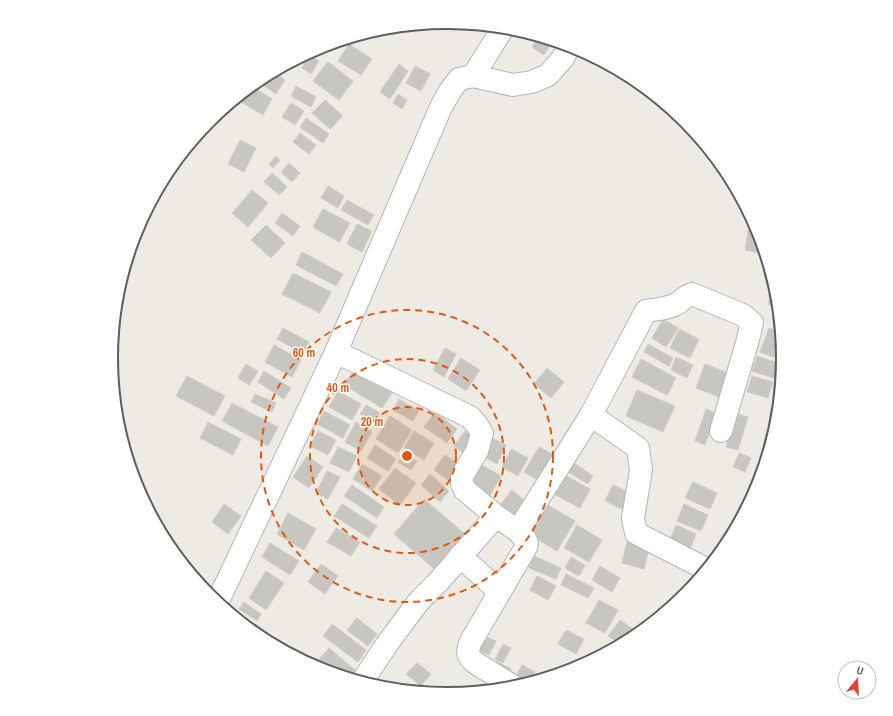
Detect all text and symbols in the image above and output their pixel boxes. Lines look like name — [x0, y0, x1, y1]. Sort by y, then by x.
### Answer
text: 60 m — [293, 345, 315, 361]
text: 40 m — [327, 380, 349, 396]
text: 20 m — [361, 414, 383, 430]
centre of rings — [400, 449, 414, 463]
north arrow — [837, 660, 877, 700]
text: U — [855, 663, 865, 678]

